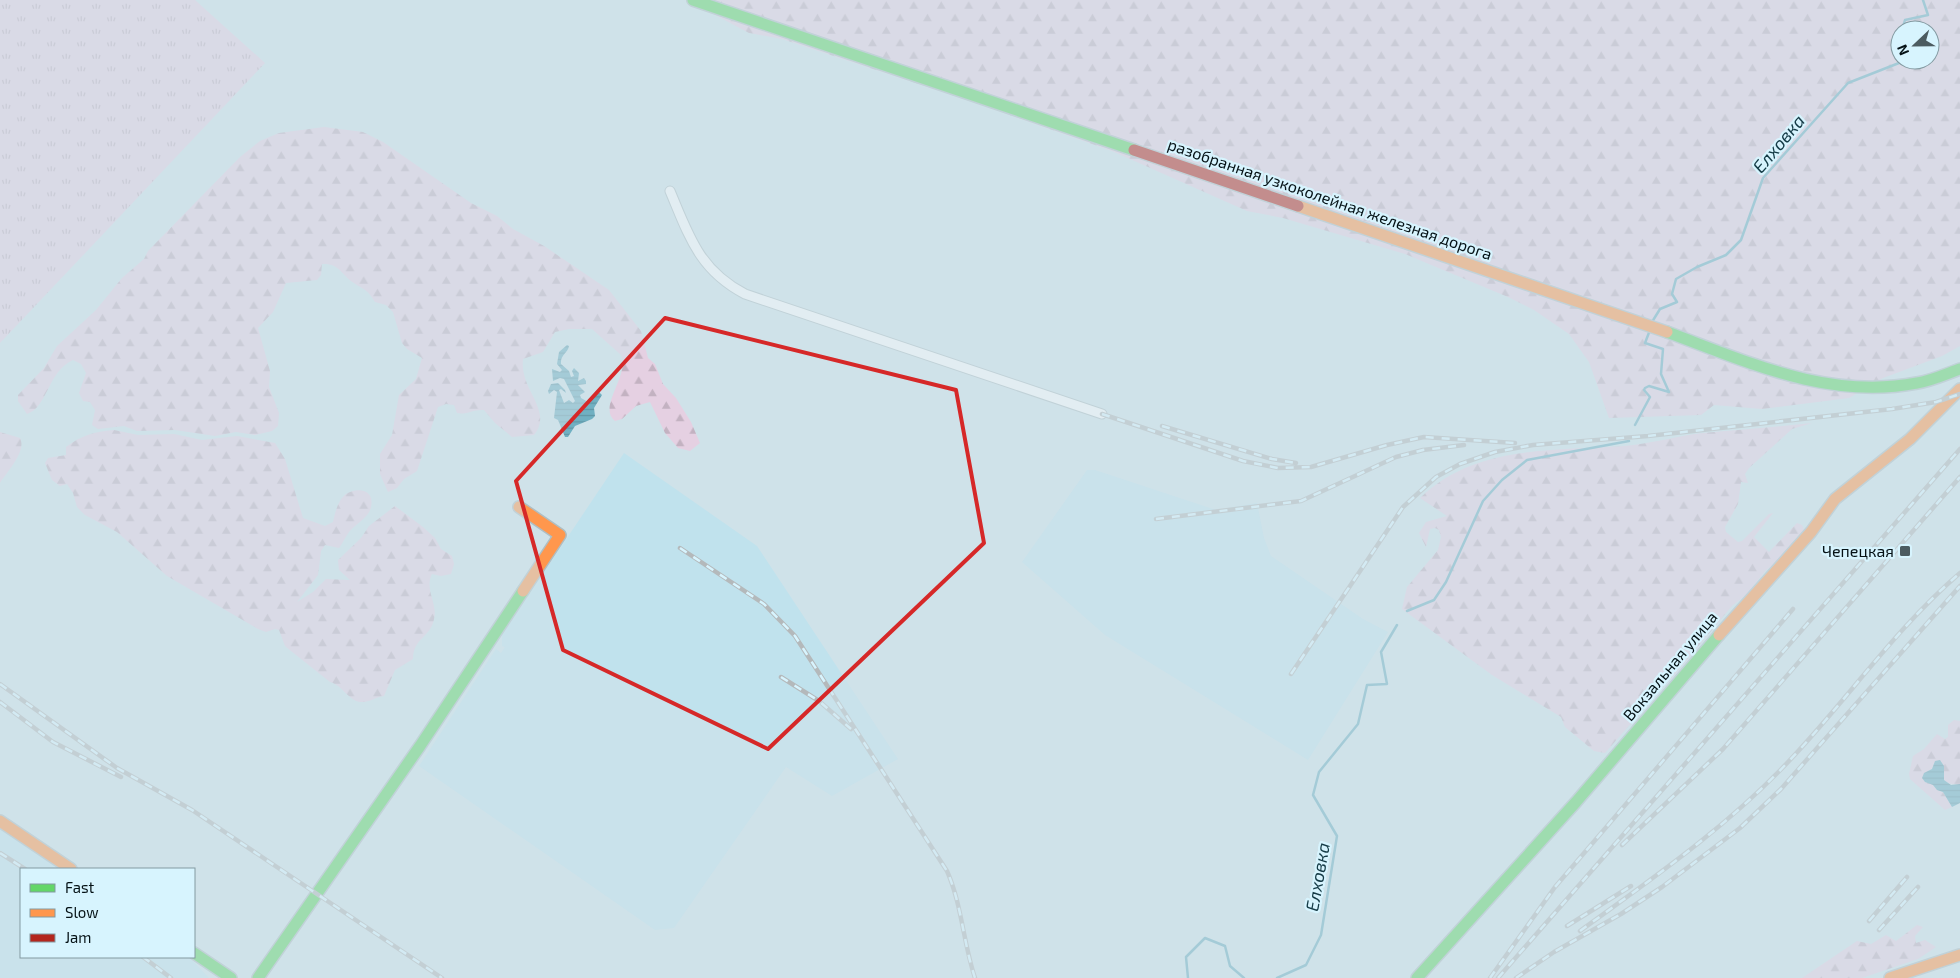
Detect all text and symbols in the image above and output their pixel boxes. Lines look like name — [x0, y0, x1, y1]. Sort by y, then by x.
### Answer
north arrow — [1890, 20, 1940, 70]
text: N — [1893, 42, 1912, 58]
water label: Елховка — [1748, 110, 1809, 177]
street label: разобранная узкоколейная железная дорога — [1165, 134, 1495, 264]
place label: Чепецкая — [1822, 541, 1894, 560]
marker: Чепецкая — [1898, 544, 1912, 558]
street label: Вокзальная улица — [1618, 607, 1722, 725]
water label: Елховка — [1300, 841, 1334, 913]
legend — [20, 868, 195, 958]
text: Fast — [65, 878, 95, 896]
text: Slow — [65, 903, 99, 921]
text: Jam — [65, 928, 91, 946]

